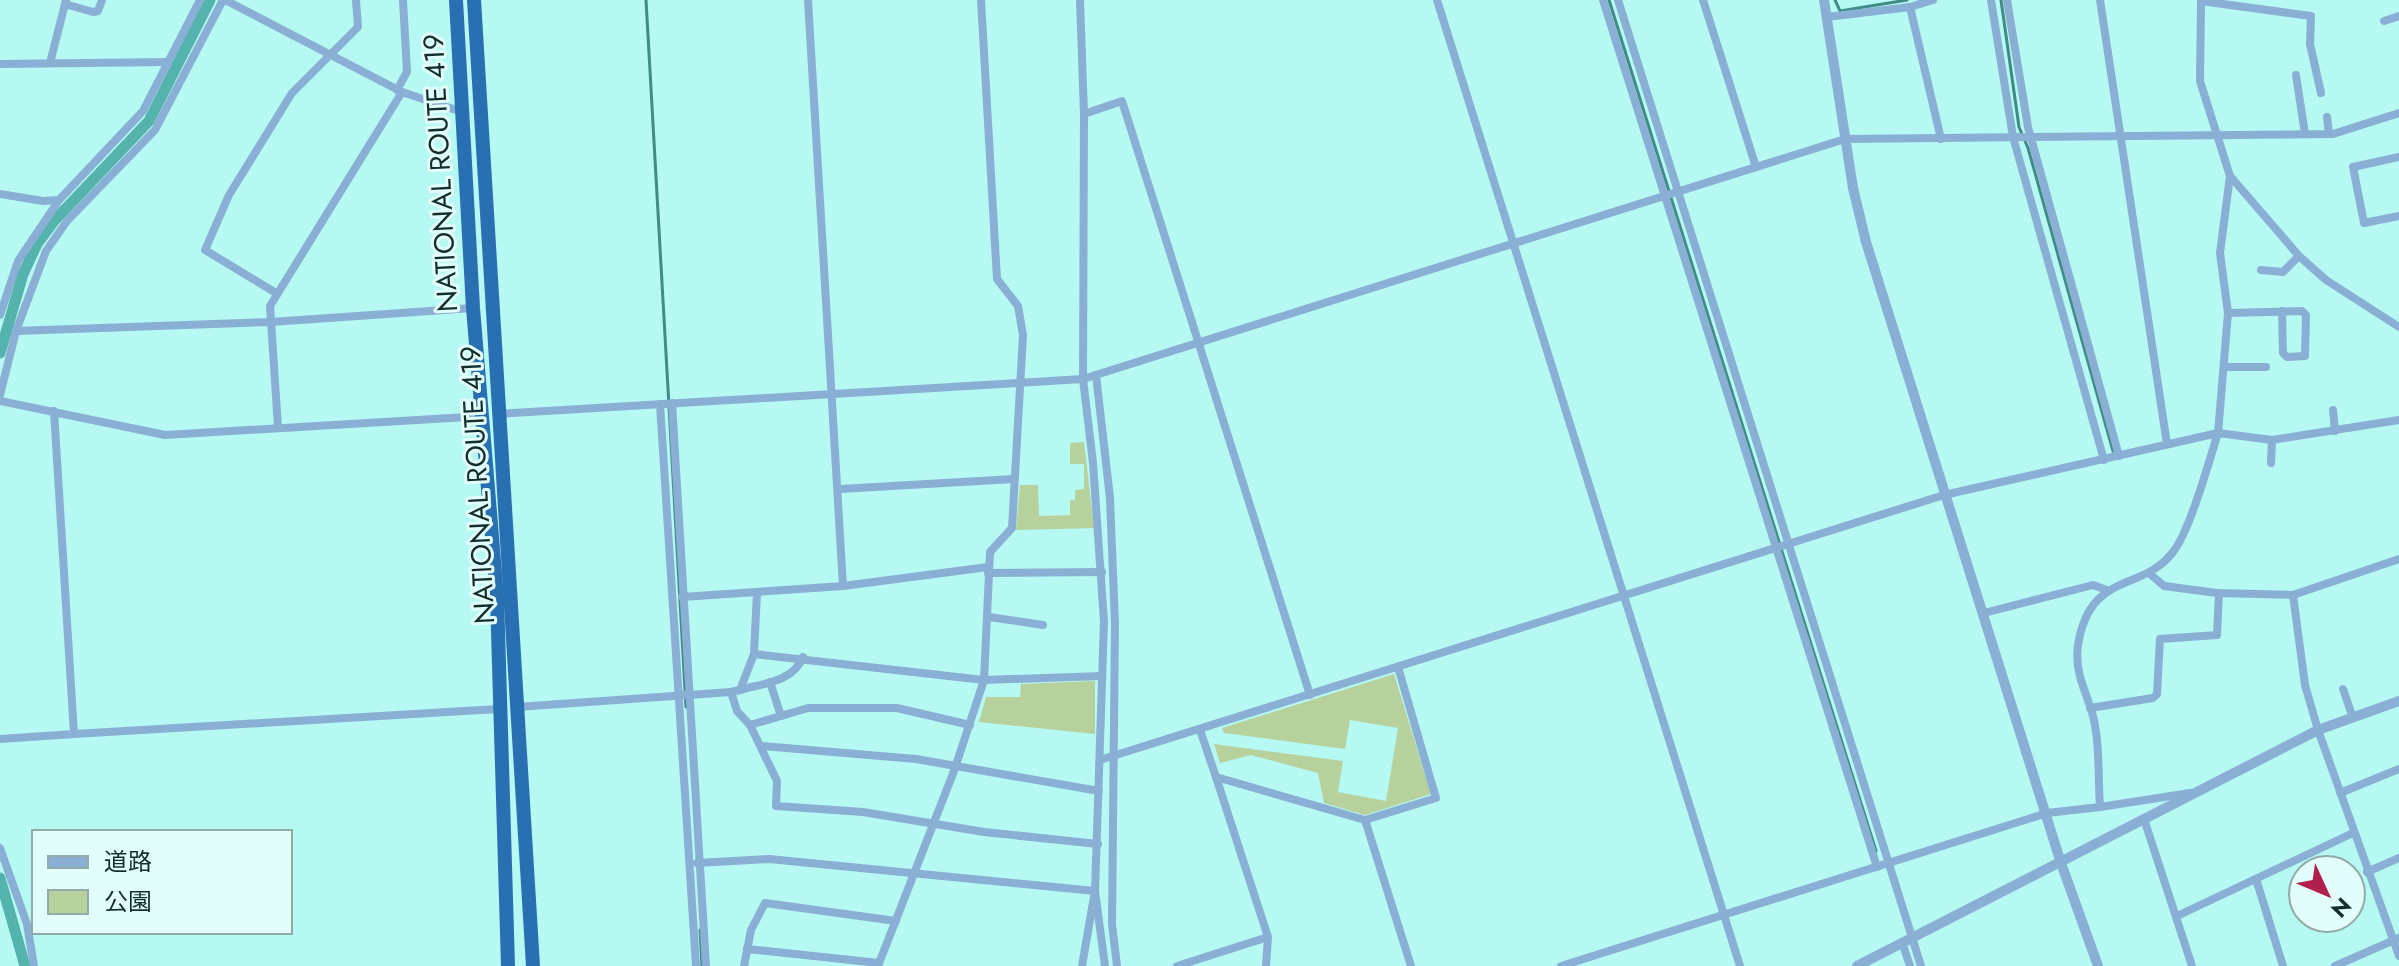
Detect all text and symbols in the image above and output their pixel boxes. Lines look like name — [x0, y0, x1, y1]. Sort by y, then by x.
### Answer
street label: NATIONAL ROUTE 419 — [413, 33, 468, 313]
street label: NATIONAL ROUTE 419 — [450, 345, 505, 625]
legend — [32, 830, 292, 934]
text: 道路 — [104, 844, 152, 879]
north arrow — [2287, 854, 2367, 934]
text: 公園 — [104, 884, 152, 919]
text: N — [2324, 890, 2359, 925]

